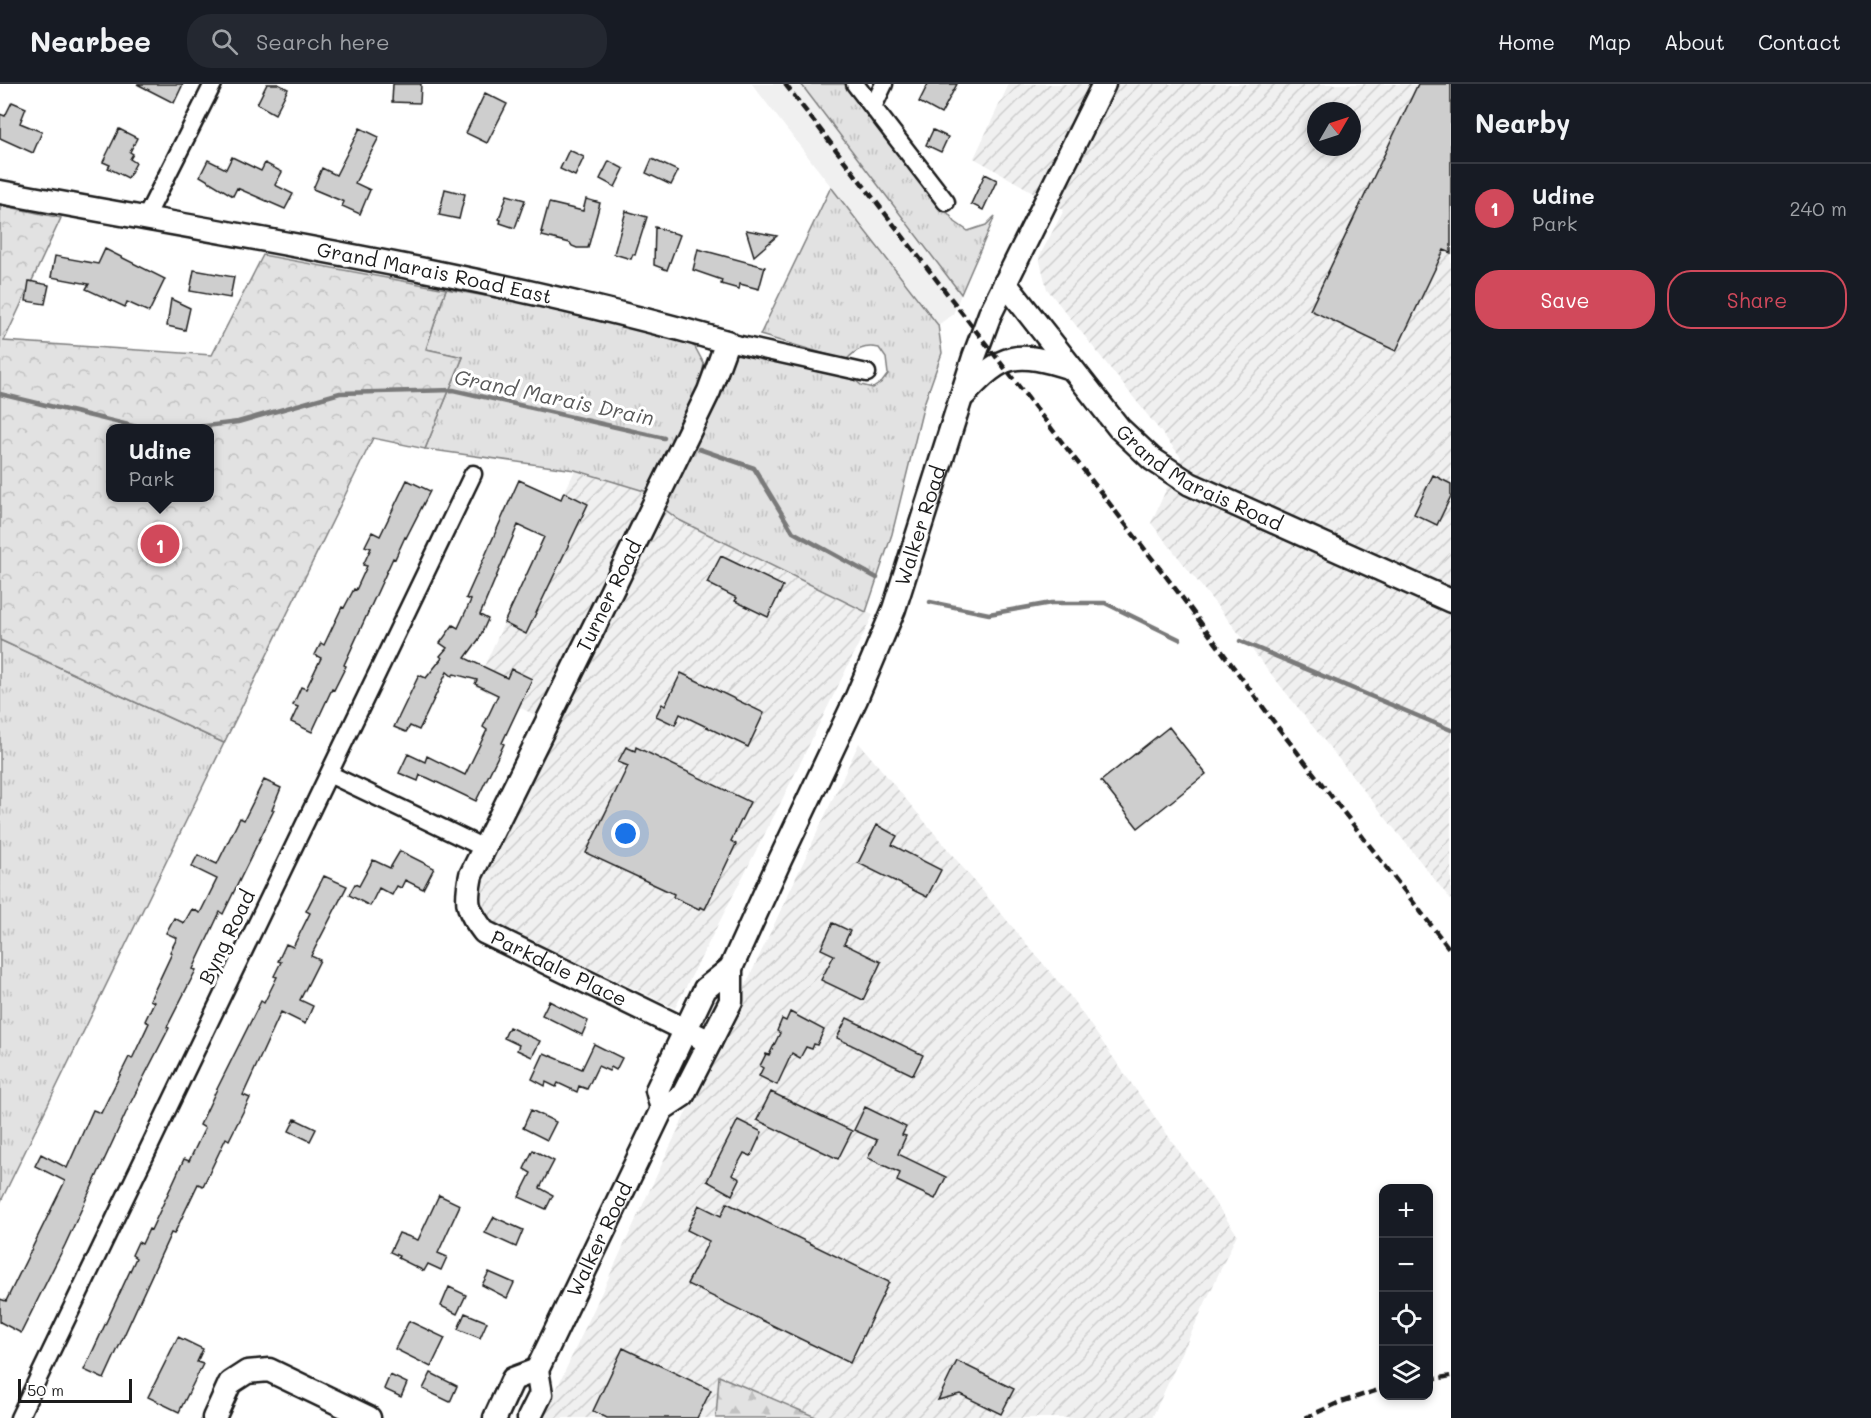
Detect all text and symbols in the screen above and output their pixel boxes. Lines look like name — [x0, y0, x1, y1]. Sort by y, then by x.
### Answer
search box — [187, 14, 607, 68]
text: Nearbee — [30, 23, 151, 59]
icon: search — [208, 25, 241, 58]
text: Search here — [256, 27, 390, 56]
text: Home — [1498, 28, 1555, 55]
text: Map — [1588, 28, 1631, 55]
text: About — [1664, 28, 1725, 55]
text: Contact — [1758, 28, 1841, 55]
north arrow — [1307, 102, 1361, 156]
text: Nearby — [1475, 106, 1570, 140]
text: Udine — [1532, 181, 1595, 210]
text: 1 — [1490, 195, 1499, 221]
text: 240 m — [1789, 195, 1847, 221]
text: Park — [1532, 210, 1577, 236]
street label: Grand Marais Road East — [315, 235, 555, 309]
button: Save — [1475, 270, 1655, 329]
button: Share — [1667, 270, 1847, 329]
water label: Grand Marais Drain — [452, 362, 657, 431]
street label: Grand Marais Road — [1111, 418, 1287, 536]
popup — [106, 424, 214, 502]
text: Udine — [129, 436, 191, 465]
street label: Walker Road — [888, 462, 951, 589]
text: Park — [129, 465, 174, 491]
pin: 1 — [140, 522, 180, 566]
street label: Turner Road — [570, 535, 646, 656]
your location — [611, 819, 640, 848]
street label: Byng Road — [192, 885, 260, 988]
street label: Parkdale Place — [487, 923, 632, 1012]
street label: Walker Road — [560, 1177, 637, 1301]
map controls — [1379, 1184, 1433, 1400]
button: + — [1379, 1184, 1433, 1238]
button: − — [1379, 1238, 1433, 1292]
button: locate — [1379, 1292, 1433, 1346]
button: layers — [1379, 1346, 1433, 1400]
scale bar — [18, 1376, 132, 1404]
text: 50 m — [27, 1379, 64, 1400]

